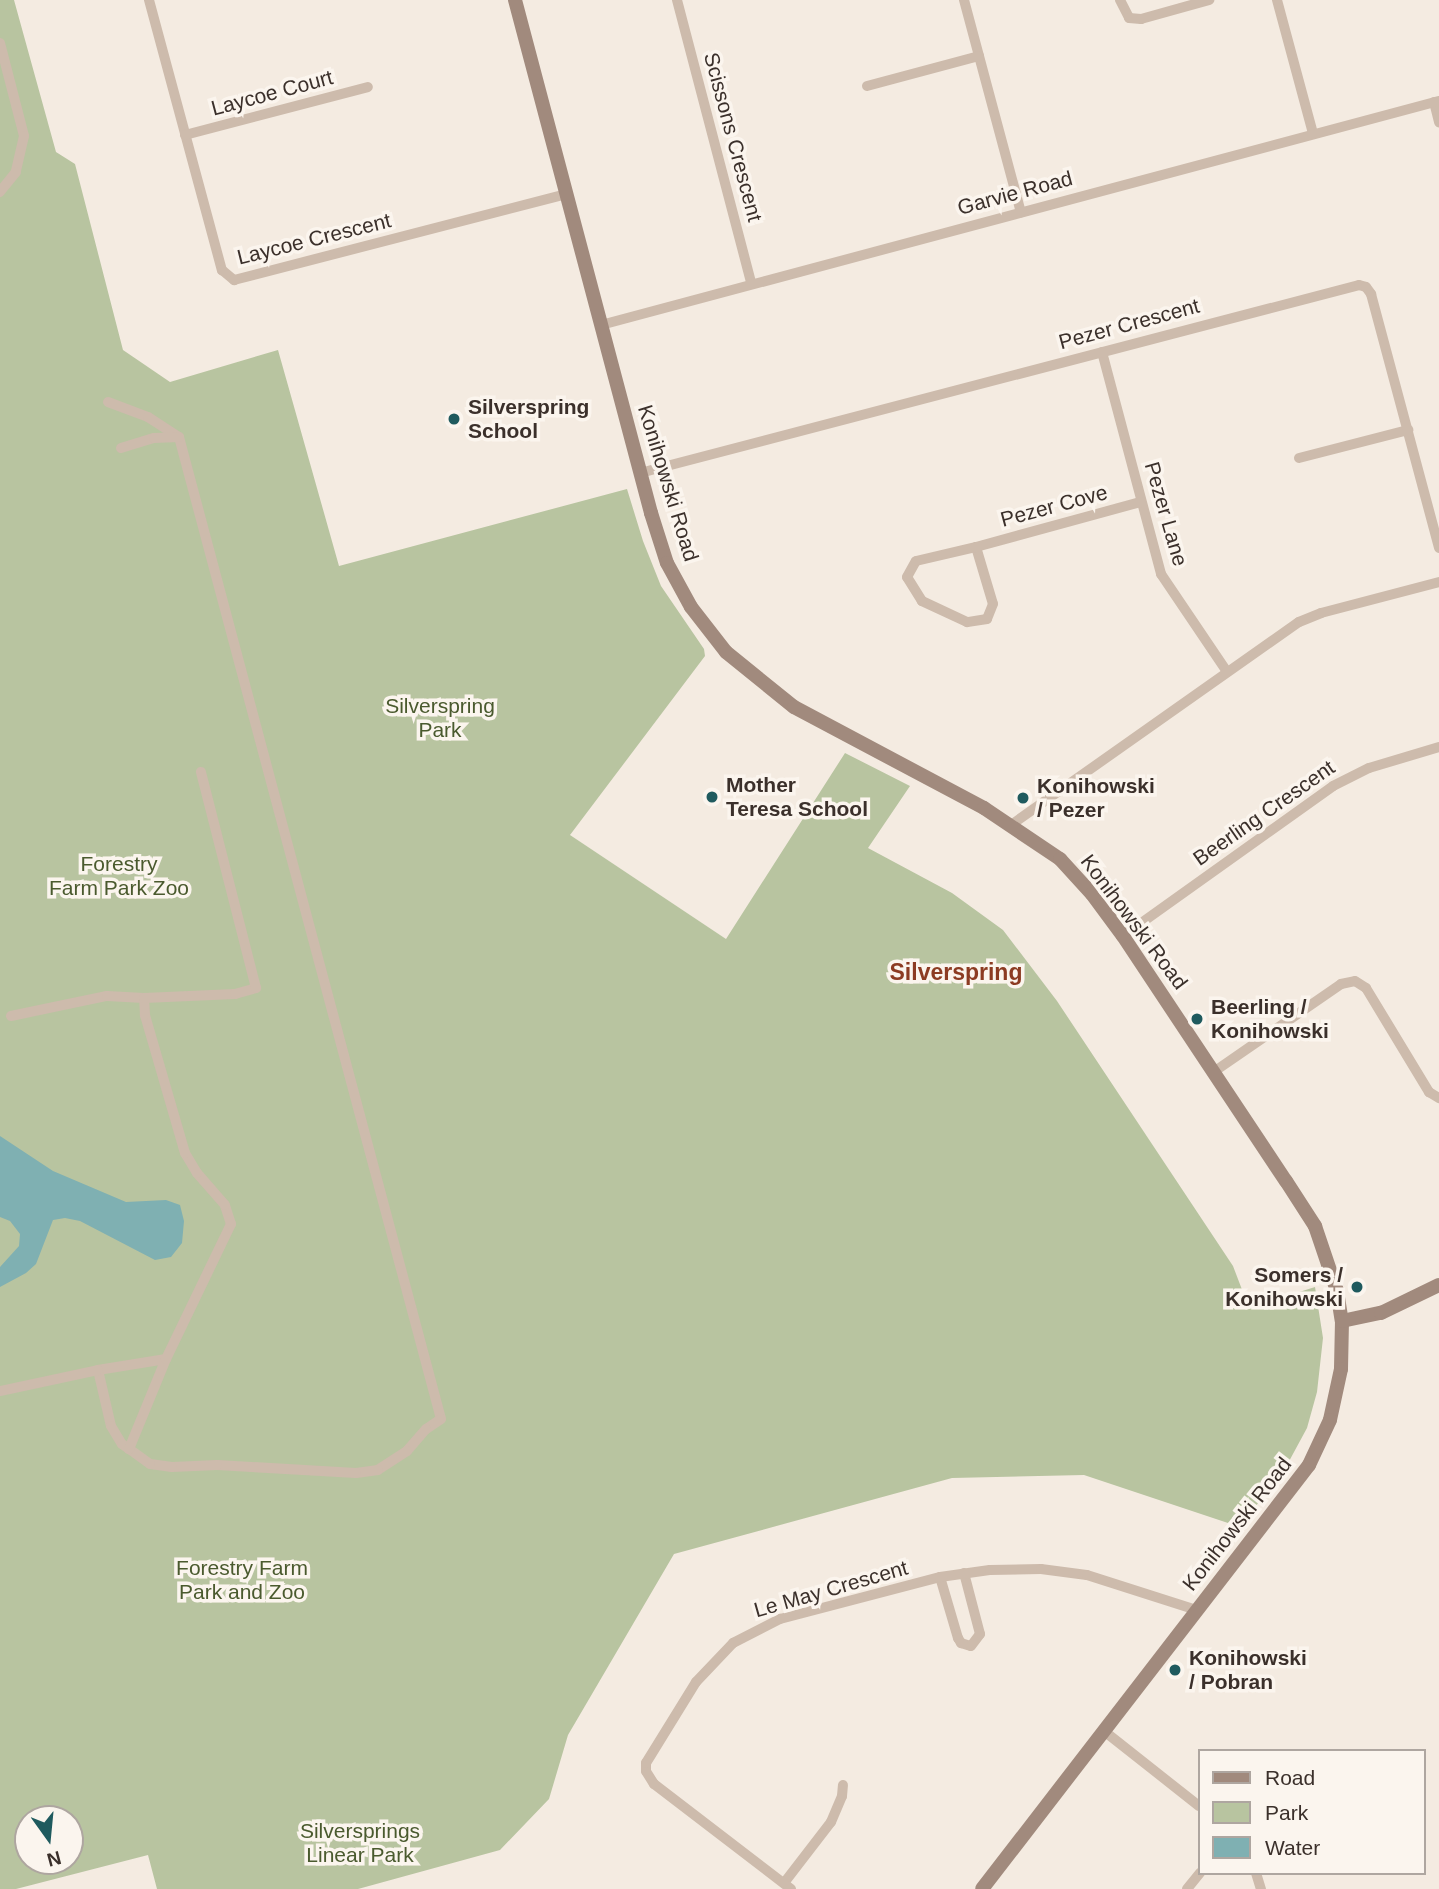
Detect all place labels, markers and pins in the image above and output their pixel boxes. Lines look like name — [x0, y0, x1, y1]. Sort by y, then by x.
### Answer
place label: Silverspring School — [468, 394, 589, 444]
marker: Silverspring School — [446, 411, 462, 427]
place label: Mother Teresa School — [726, 772, 868, 822]
place label: Konihowski / Pezer — [1037, 773, 1155, 823]
marker: Mother Teresa School — [704, 789, 720, 805]
marker: Konihowski / Pezer — [1015, 790, 1031, 806]
place label: Beerling / Konihowski — [1211, 994, 1329, 1044]
marker: Beerling / Konihowski — [1189, 1011, 1205, 1027]
place label: Somers / Konihowski — [1225, 1262, 1343, 1312]
marker: Somers / Konihowski — [1349, 1279, 1365, 1295]
place label: Konihowski / Pobran — [1189, 1645, 1307, 1695]
marker: Konihowski / Pobran — [1167, 1662, 1183, 1678]

